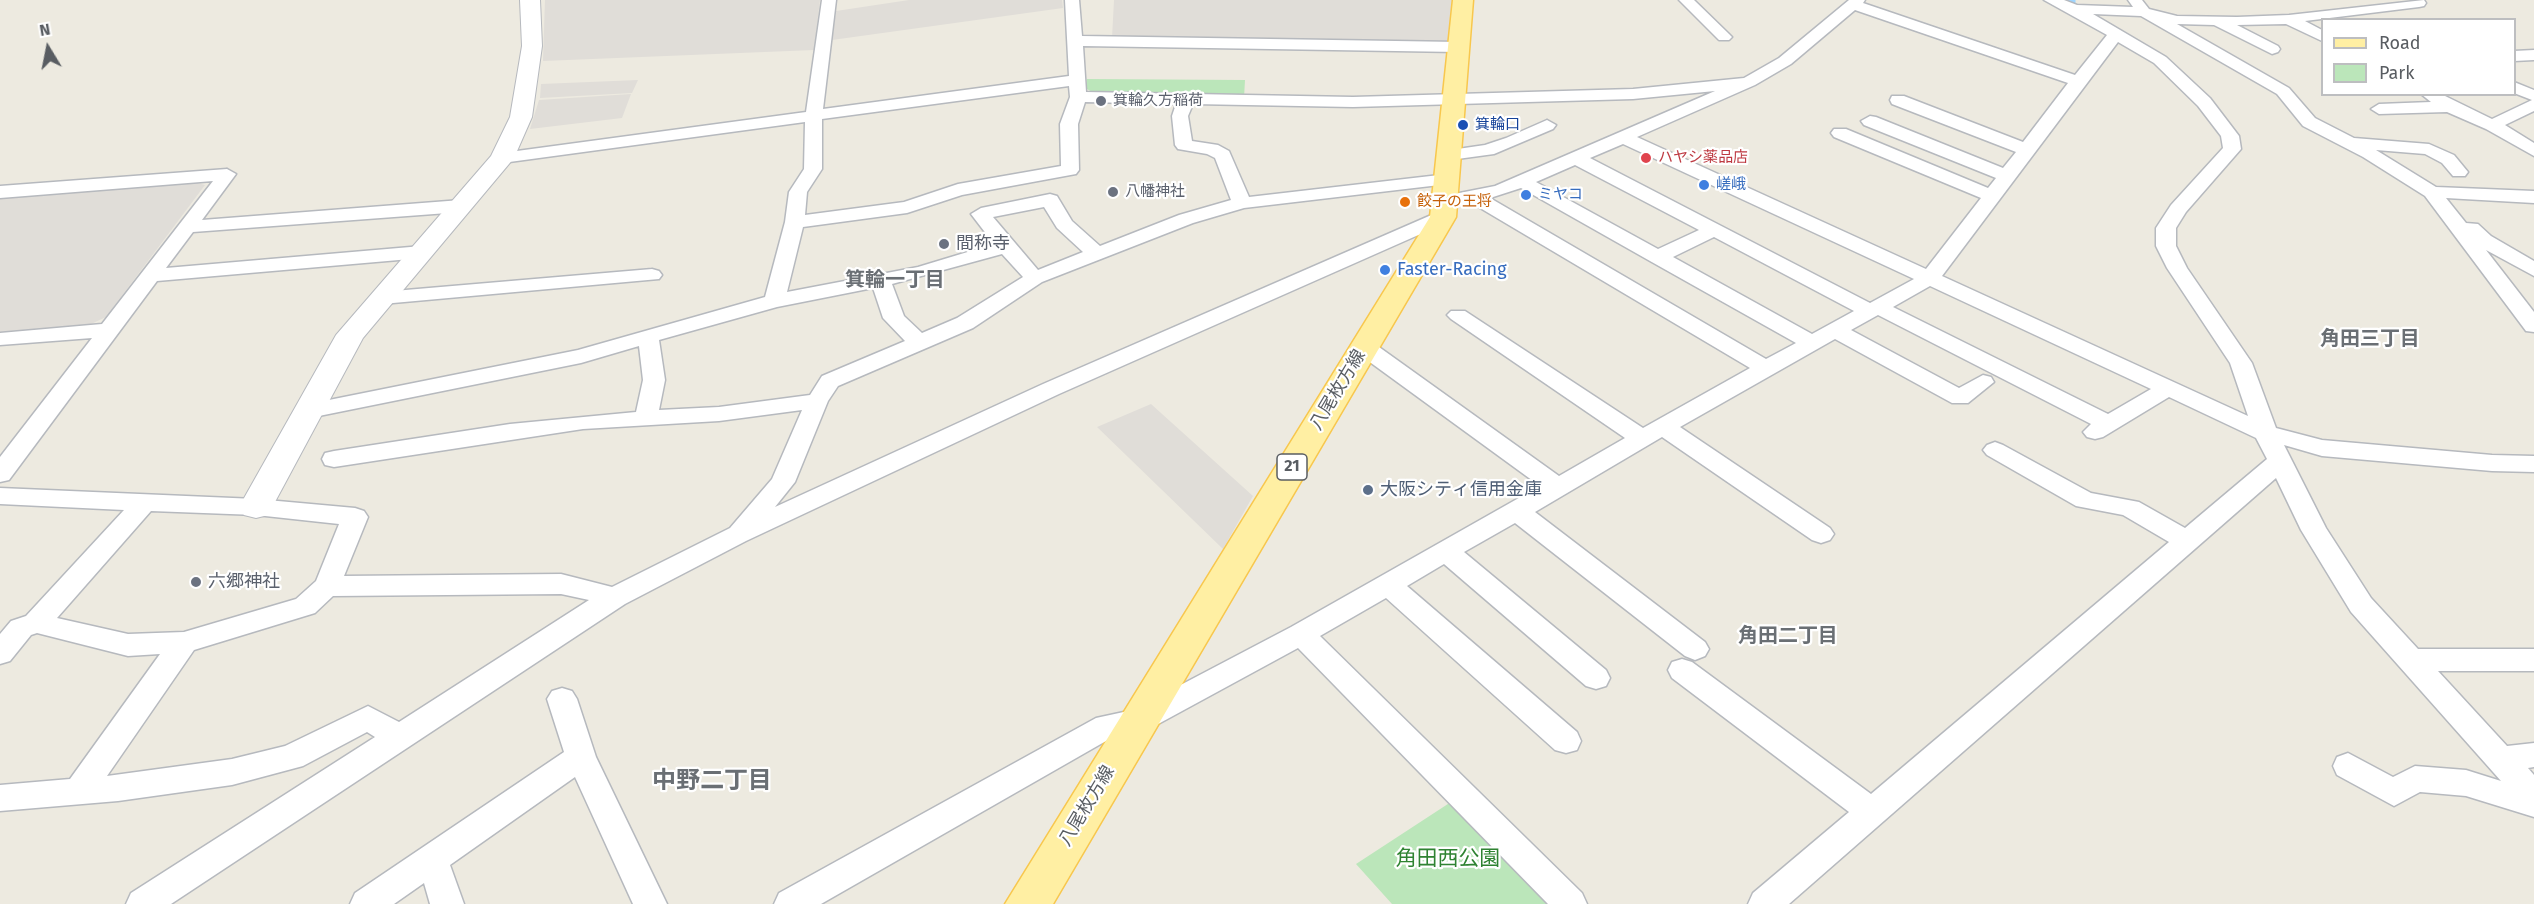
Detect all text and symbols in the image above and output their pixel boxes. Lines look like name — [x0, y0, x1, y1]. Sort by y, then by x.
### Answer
north arrow — [18, 18, 78, 78]
legend — [2321, 18, 2516, 96]
text: N — [38, 20, 52, 40]
text: Road — [2379, 32, 2421, 54]
text: Park — [2379, 62, 2414, 84]
place label: 箕輪久方稲荷 — [1113, 92, 1203, 110]
marker: 箕輪久方稲荷 — [1094, 94, 1108, 108]
place label: 箕輪口 — [1475, 116, 1520, 134]
marker: 箕輪口 — [1456, 118, 1470, 132]
place label: ハヤシ薬品店 — [1658, 149, 1748, 167]
marker: ハヤシ薬品店 — [1639, 151, 1653, 165]
place label: 嵯峨 — [1716, 176, 1746, 194]
marker: 嵯峨 — [1697, 178, 1711, 192]
place label: 八幡神社 — [1125, 183, 1185, 201]
marker: 八幡神社 — [1106, 185, 1120, 199]
place label: ミヤコ — [1538, 186, 1583, 204]
marker: ミヤコ — [1519, 188, 1533, 202]
place label: 餃子の王将 — [1417, 193, 1492, 211]
marker: 餃子の王将 — [1398, 195, 1412, 209]
place label: 間称寺 — [956, 233, 1010, 255]
marker: 間称寺 — [937, 237, 951, 251]
place label: Faster-Racing — [1397, 259, 1507, 281]
marker: Faster-Racing — [1378, 263, 1392, 277]
district label: 箕輪一丁目 — [845, 268, 945, 292]
district label: 角田三丁目 — [2320, 327, 2420, 351]
street label: 八尾枚方線 — [1306, 346, 1370, 434]
road number: 21 — [1277, 454, 1307, 480]
place label: 大阪シティ信用金庫 — [1380, 479, 1542, 501]
marker: 大阪シティ信用金庫 — [1361, 483, 1375, 497]
place label: 六郷神社 — [208, 571, 280, 593]
marker: 六郷神社 — [189, 575, 203, 589]
district label: 角田二丁目 — [1738, 624, 1838, 648]
street label: 八尾枚方線 — [1055, 762, 1119, 850]
district label: 中野二丁目 — [652, 767, 772, 795]
park label: 角田西公園 — [1396, 846, 1500, 872]

